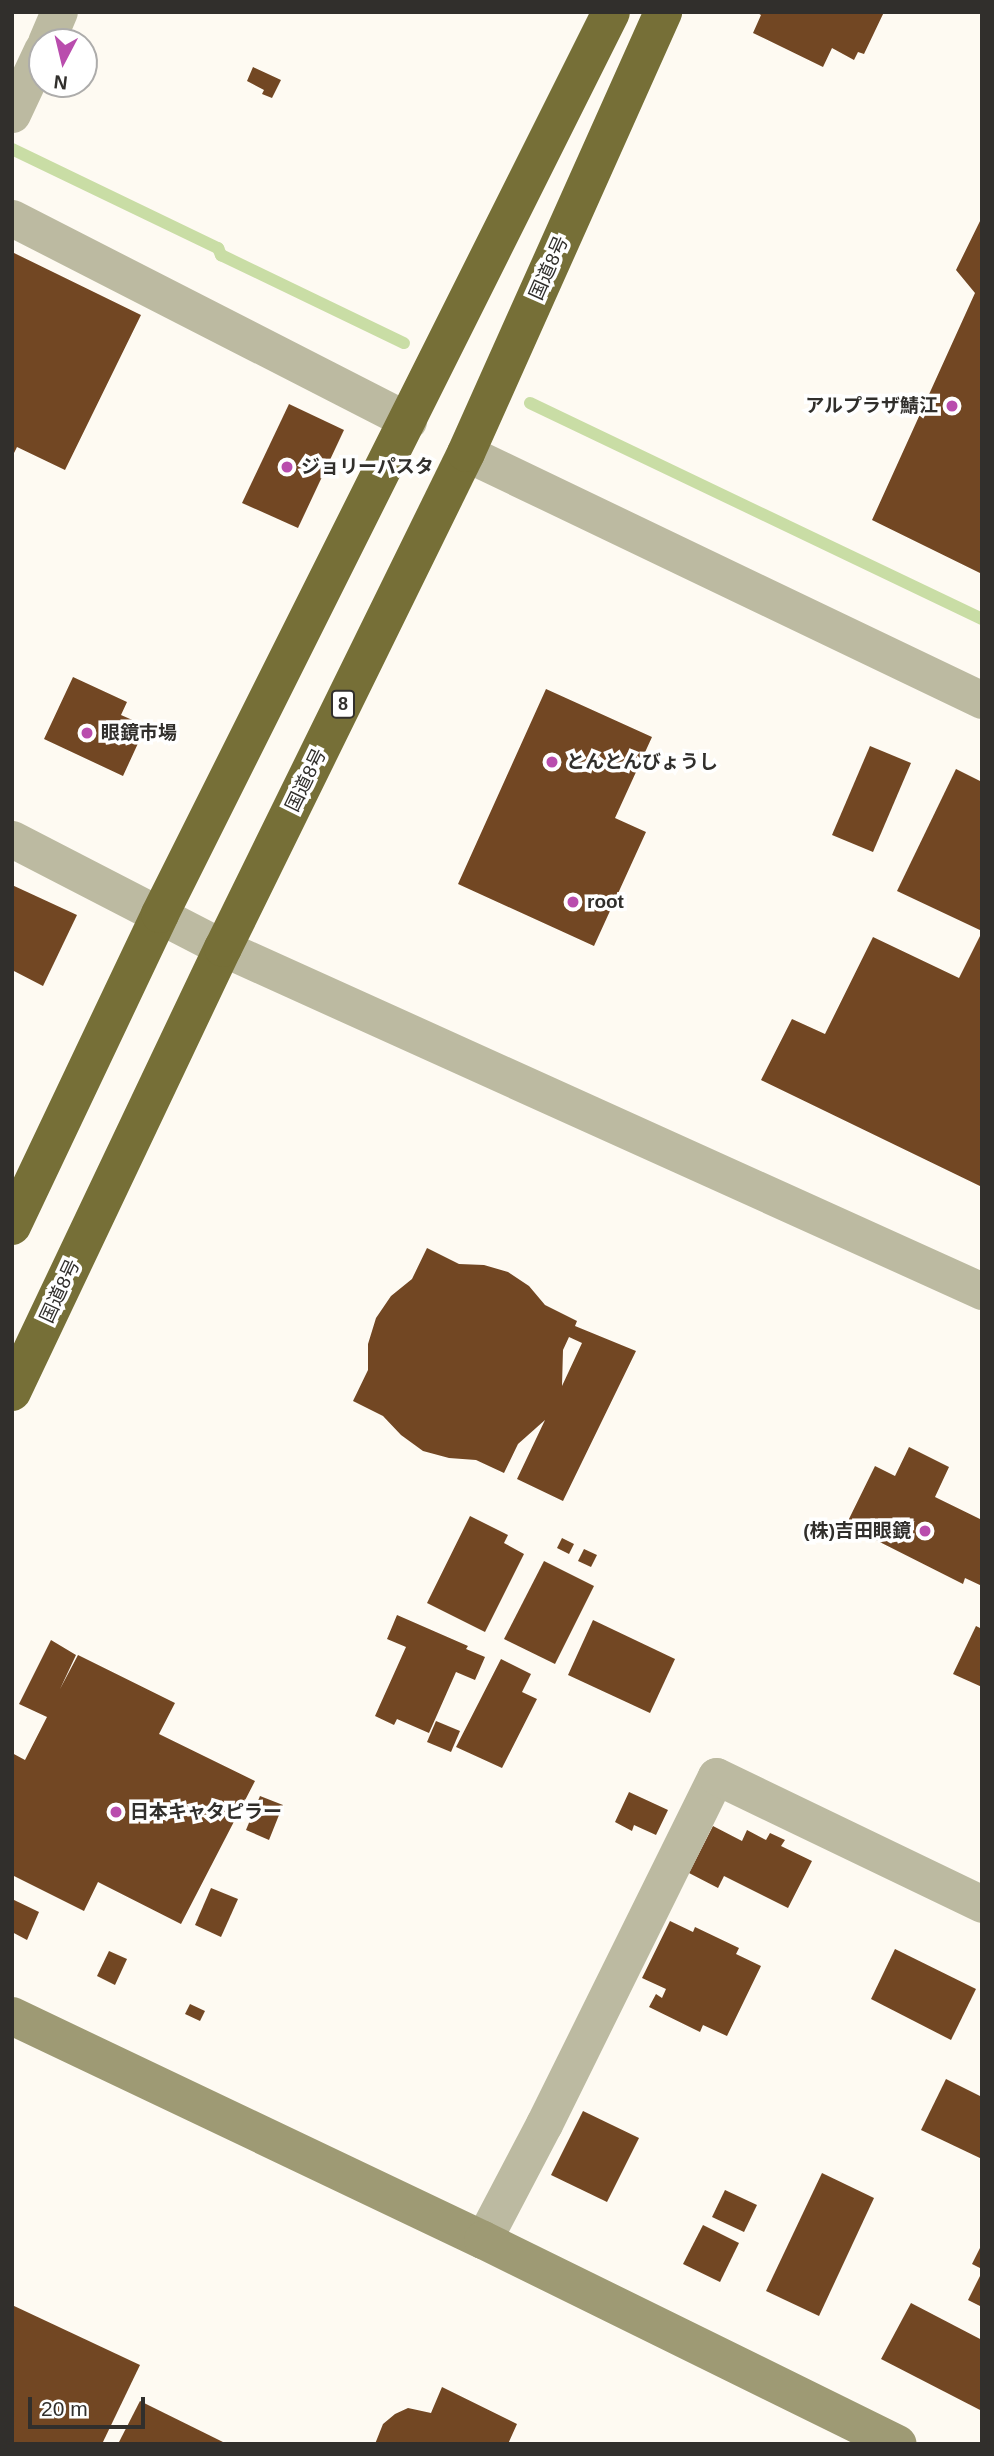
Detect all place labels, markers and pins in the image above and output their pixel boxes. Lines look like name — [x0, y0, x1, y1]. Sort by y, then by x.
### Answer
place label: アルプラザ鯖江 — [805, 395, 938, 417]
marker: アルプラザ鯖江 — [944, 398, 960, 414]
place label: ジョリーパスタ — [301, 456, 434, 478]
marker: ジョリーパスタ — [279, 459, 295, 475]
place label: 眼鏡市場 — [101, 722, 177, 744]
marker: 眼鏡市場 — [79, 725, 95, 741]
place label: とんとんびょうし — [566, 751, 718, 773]
marker: とんとんびょうし — [544, 754, 560, 770]
place label: root — [587, 891, 624, 913]
marker: root — [565, 894, 581, 910]
place label: (株)吉田眼鏡 — [803, 1520, 911, 1542]
marker: (株)吉田眼鏡 — [917, 1523, 933, 1539]
place label: 日本キャタピラー — [130, 1801, 282, 1823]
marker: 日本キャタピラー — [108, 1804, 124, 1820]

